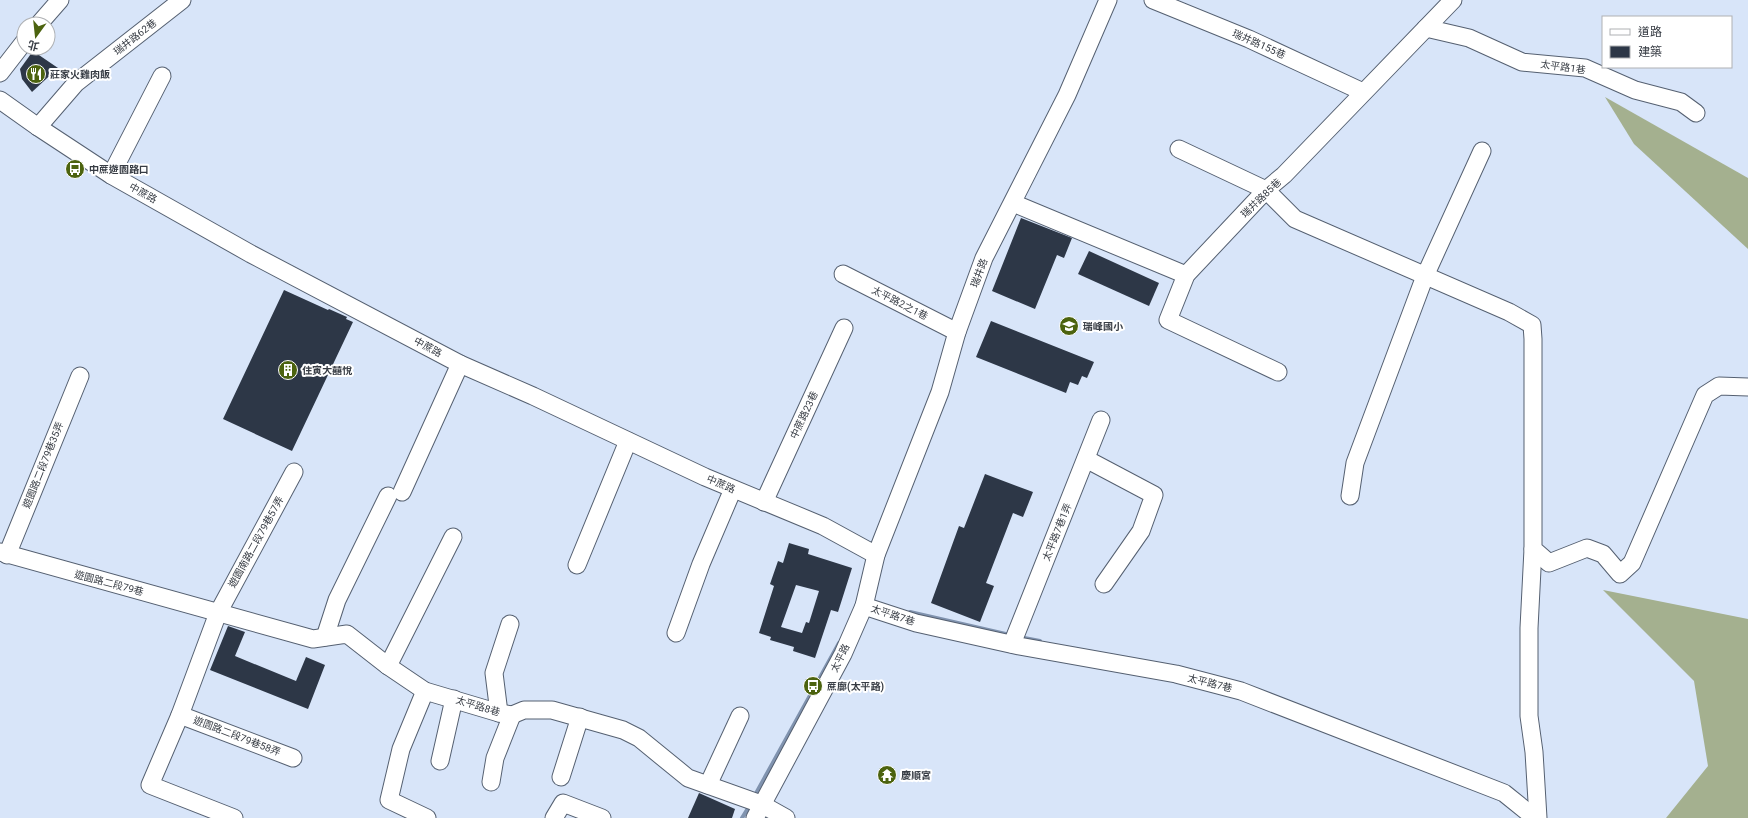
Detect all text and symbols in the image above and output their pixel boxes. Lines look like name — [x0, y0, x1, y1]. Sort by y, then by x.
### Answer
north arrow — [16, 16, 56, 56]
legend — [1602, 16, 1732, 68]
street label: 瑞井路62巷 — [111, 17, 159, 57]
text: 道路 — [1638, 25, 1662, 39]
street label: 瑞井路155巷 — [1231, 27, 1287, 61]
text: 北 — [27, 37, 41, 53]
text: 建築 — [1638, 45, 1662, 59]
street label: 太平路1巷 — [1540, 58, 1586, 76]
restaurant icon: 莊家火雞肉飯 — [25, 63, 47, 85]
place label: 莊家火雞肉飯 — [50, 69, 110, 80]
bus stop icon: 中蔗遊園路口 — [64, 158, 86, 180]
place label: 中蔗遊園路口 — [89, 164, 149, 175]
street label: 瑞井路85巷 — [1239, 176, 1283, 220]
street label: 中蔗路 — [127, 181, 159, 205]
street label: 瑞井路 — [968, 257, 990, 289]
street label: 太平路2之1巷 — [870, 284, 930, 322]
school or university icon: 瑞峰國小 — [1058, 315, 1080, 337]
place label: 瑞峰國小 — [1083, 321, 1124, 332]
street label: 中蔗路 — [412, 335, 444, 359]
building icon: 住寅大囍悅 — [277, 359, 299, 381]
place label: 住寅大囍悅 — [302, 365, 353, 376]
street label: 中蔗路23巷 — [788, 389, 820, 441]
street label: 遊園路二段79巷35弄 — [21, 420, 65, 510]
street label: 中蔗路 — [705, 473, 737, 495]
street label: 遊園南路二段79巷57弄 — [226, 495, 286, 589]
street label: 太平路7巷1弄 — [1040, 502, 1074, 562]
street label: 遊園路二段79巷 — [73, 568, 145, 598]
street label: 太平路7巷 — [870, 603, 916, 627]
street label: 太平路 — [828, 642, 852, 674]
street label: 太平路7巷 — [1187, 672, 1233, 694]
bus stop icon: 蔗廍(太平路) — [802, 675, 824, 697]
place label: 蔗廍(太平路) — [827, 681, 884, 693]
street label: 太平路8巷 — [455, 694, 501, 718]
street label: 遊園路二段79巷58弄 — [192, 714, 282, 758]
temple icon: 慶順宮 — [876, 764, 898, 786]
place label: 慶順宮 — [901, 770, 931, 781]

